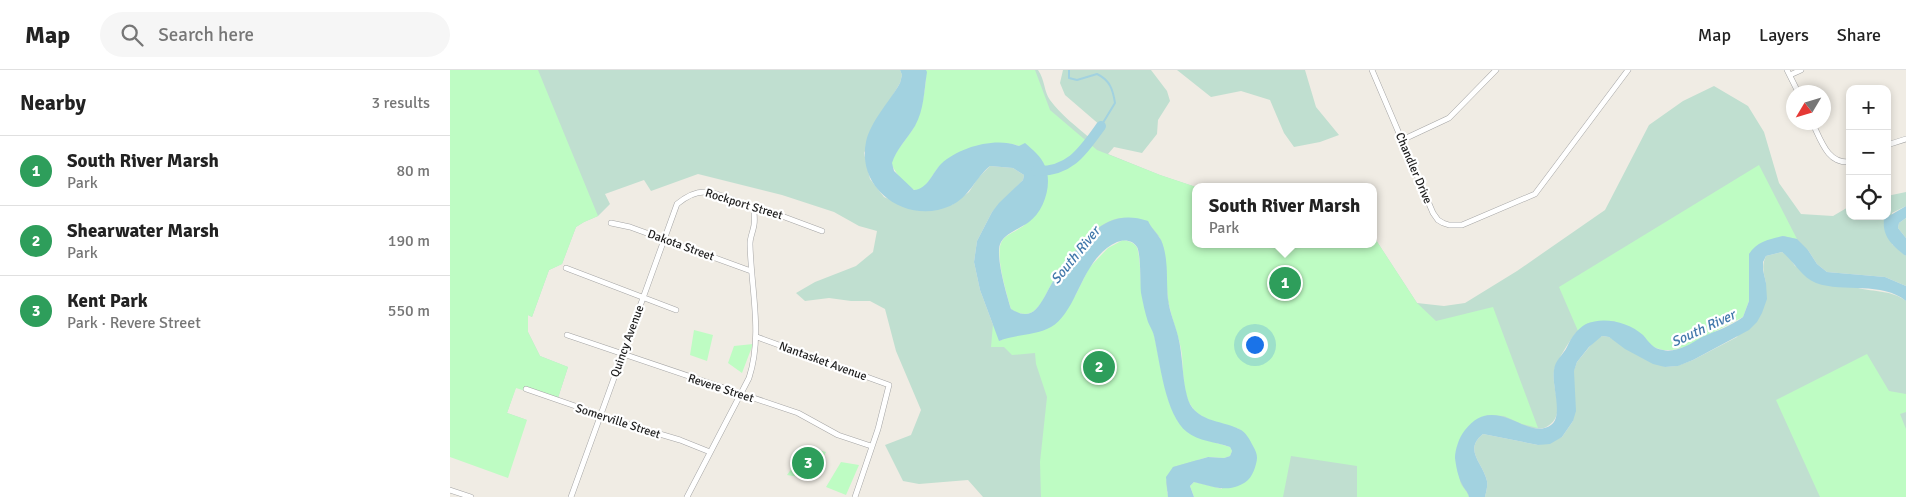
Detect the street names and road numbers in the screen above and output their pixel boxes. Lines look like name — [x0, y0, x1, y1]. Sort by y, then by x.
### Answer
street label: Chandler Drive — [1392, 130, 1435, 206]
street label: Rockport Street — [703, 186, 784, 223]
street label: Dakota Street — [645, 226, 716, 264]
street label: Quincy Avenue — [607, 303, 647, 379]
street label: Nantasket Avenue — [777, 339, 869, 384]
street label: Revere Street — [686, 371, 756, 406]
street label: Somerville Street — [573, 401, 662, 442]

